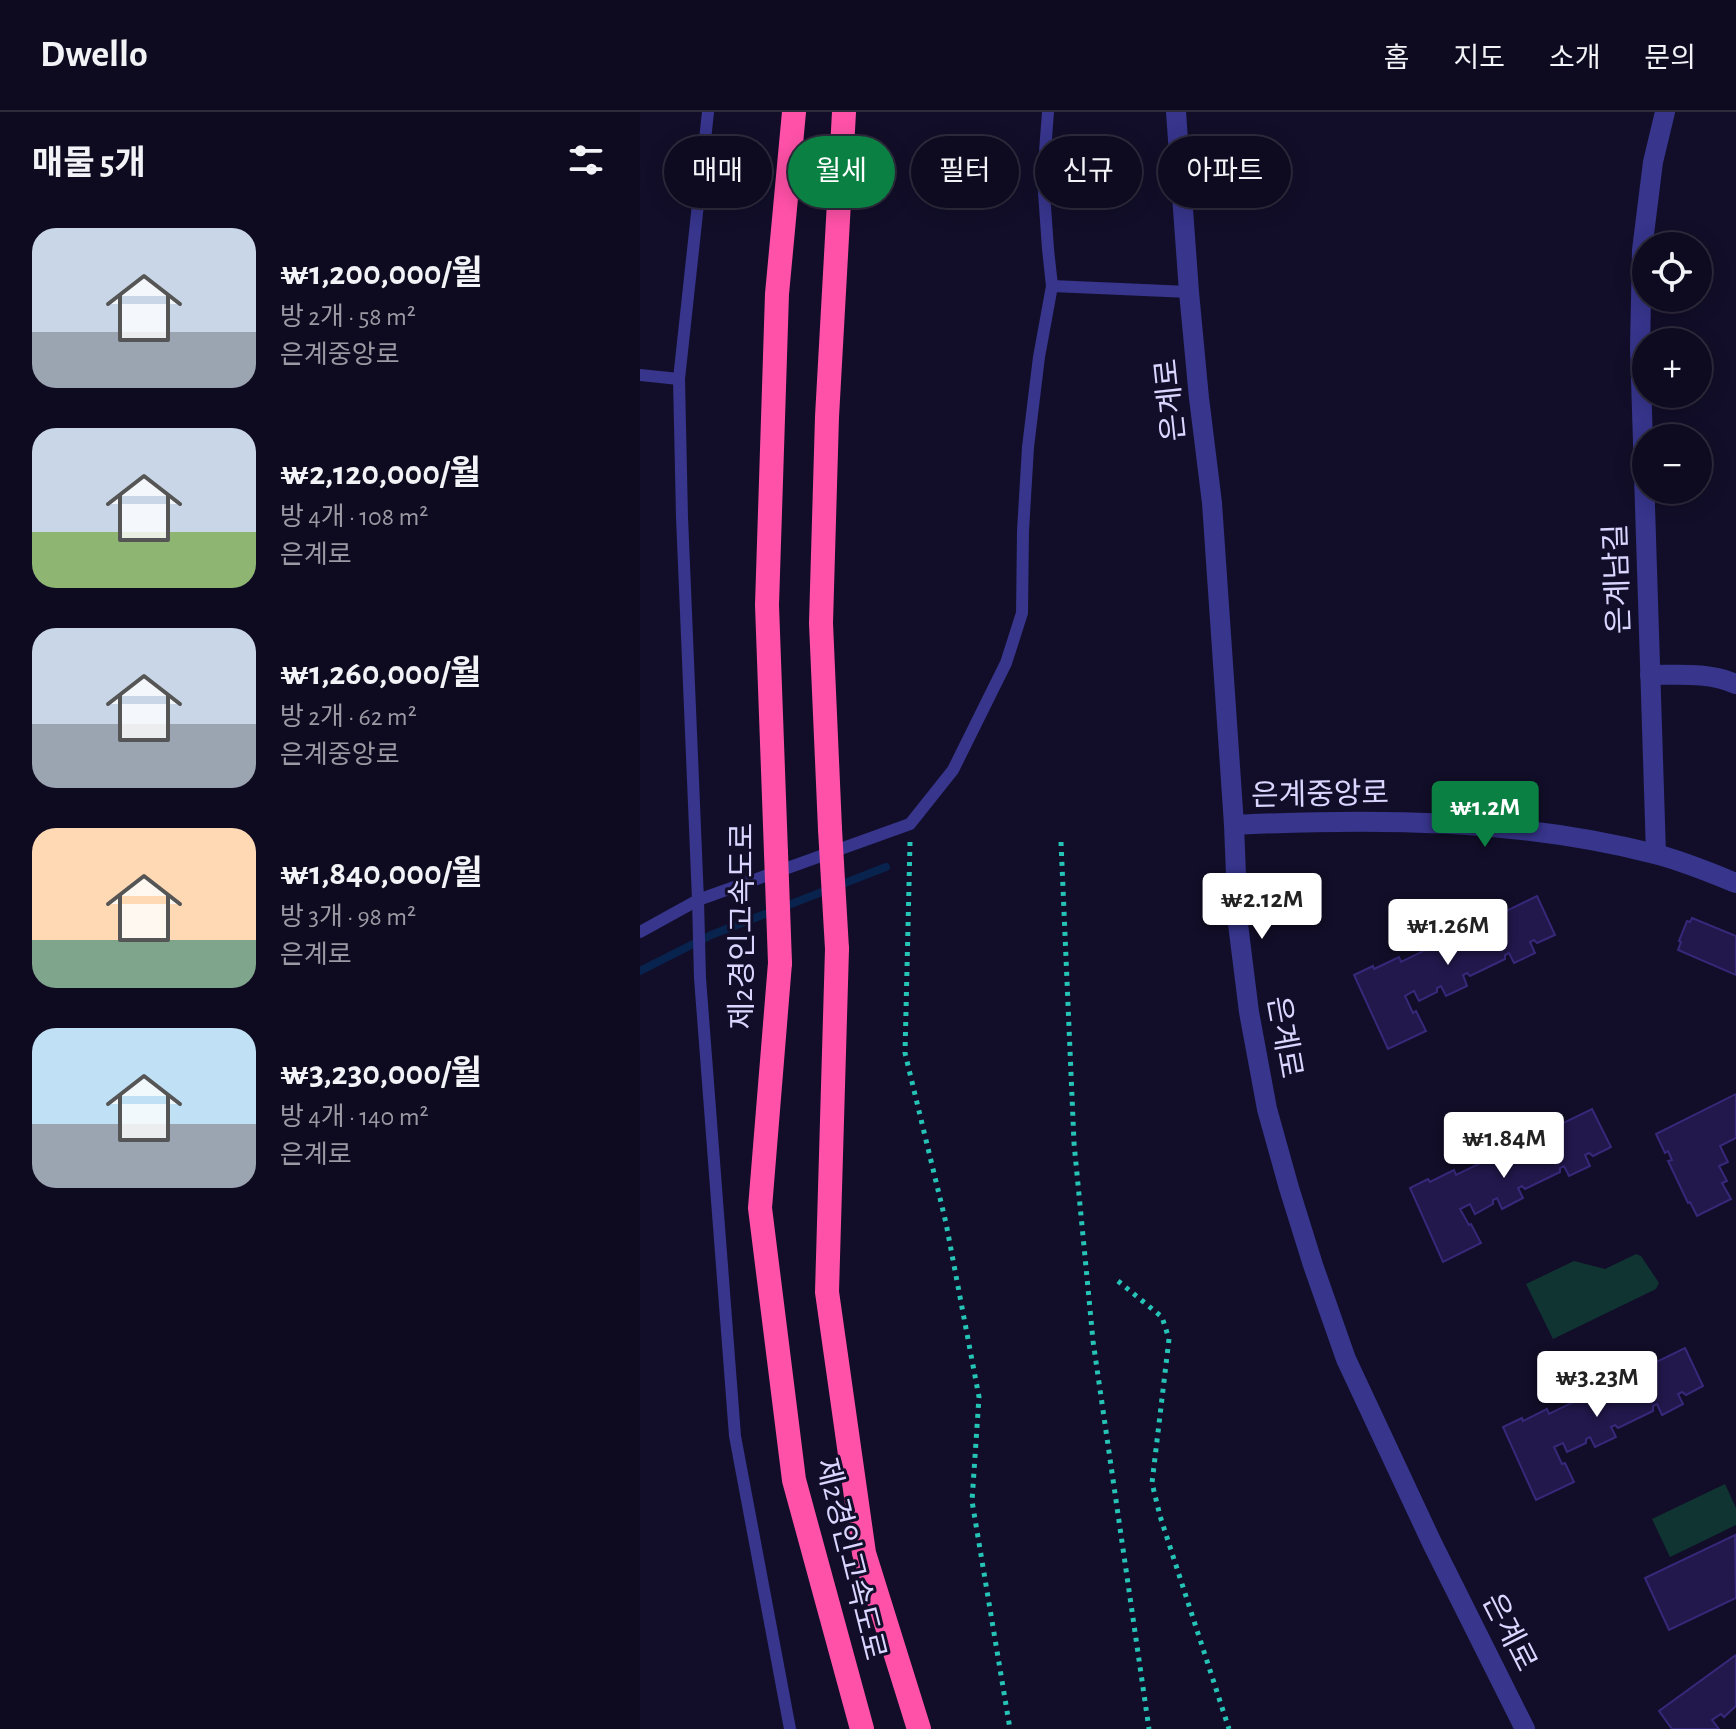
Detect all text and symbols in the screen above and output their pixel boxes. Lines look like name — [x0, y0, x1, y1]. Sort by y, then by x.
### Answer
text: Dwello — [40, 36, 148, 74]
text: 홈 — [1384, 45, 1409, 73]
text: 지도 — [1453, 45, 1505, 73]
text: 소개 — [1549, 45, 1600, 73]
text: 문의 — [1644, 45, 1696, 73]
chip: 매매 — [664, 136, 772, 208]
chip: 월세 — [788, 136, 895, 208]
chip: 필터 — [911, 136, 1019, 208]
chip: 신규 — [1035, 136, 1142, 208]
chip: 아파트 — [1158, 136, 1291, 208]
icon: filters — [564, 138, 608, 182]
text: 매물 5개 — [32, 147, 146, 181]
map controls — [1632, 232, 1712, 504]
button: locate — [1632, 232, 1712, 312]
text: ₩1,200,000/월 — [280, 257, 483, 291]
icon: home — [96, 260, 192, 356]
text: 방 2개 · 58 m² — [280, 304, 416, 330]
button: + — [1632, 328, 1712, 408]
text: 은계중앙로 — [280, 342, 400, 368]
street label: 은계로 — [1150, 357, 1190, 443]
button: − — [1632, 424, 1712, 504]
text: ₩2,120,000/월 — [280, 457, 481, 491]
icon: home — [96, 460, 192, 556]
text: 방 4개 · 108 m² — [280, 504, 428, 530]
street label: 은계남길 — [1599, 523, 1635, 635]
text: 은계로 — [280, 542, 352, 568]
text: ₩1,260,000/월 — [280, 657, 481, 691]
icon: home — [96, 660, 192, 756]
text: 방 2개 · 62 m² — [280, 704, 417, 730]
text: 은계중앙로 — [280, 742, 400, 768]
street label: 은계중앙로 — [1251, 777, 1389, 811]
pin: ₩1.2M — [1429, 781, 1541, 849]
text: ₩1.2M — [1450, 794, 1520, 820]
street label: 제2경인고속도로 — [726, 823, 758, 1029]
text: ₩1,840,000/월 — [280, 857, 483, 891]
icon: home — [96, 860, 192, 956]
pin: ₩2.12M — [1197, 873, 1327, 941]
text: ₩2.12M — [1221, 886, 1303, 912]
pin: ₩1.26M — [1383, 899, 1513, 967]
text: 방 3개 · 98 m² — [280, 904, 416, 930]
text: ₩1.26M — [1406, 912, 1490, 938]
text: 은계로 — [280, 942, 352, 968]
street label: 은계로 — [1262, 993, 1308, 1081]
text: ₩3,230,000/월 — [280, 1057, 482, 1091]
icon: home — [96, 1060, 192, 1156]
text: 방 4개 · 140 m² — [280, 1104, 429, 1130]
pin: ₩1.84M — [1439, 1112, 1569, 1180]
text: ₩1.84M — [1462, 1125, 1546, 1151]
text: 은계로 — [280, 1142, 352, 1168]
pin: ₩3.23M — [1532, 1351, 1662, 1419]
text: ₩3.23M — [1555, 1364, 1639, 1390]
street label: 제2경인고속도로 — [810, 1455, 892, 1663]
street label: 은계로 — [1477, 1588, 1543, 1676]

